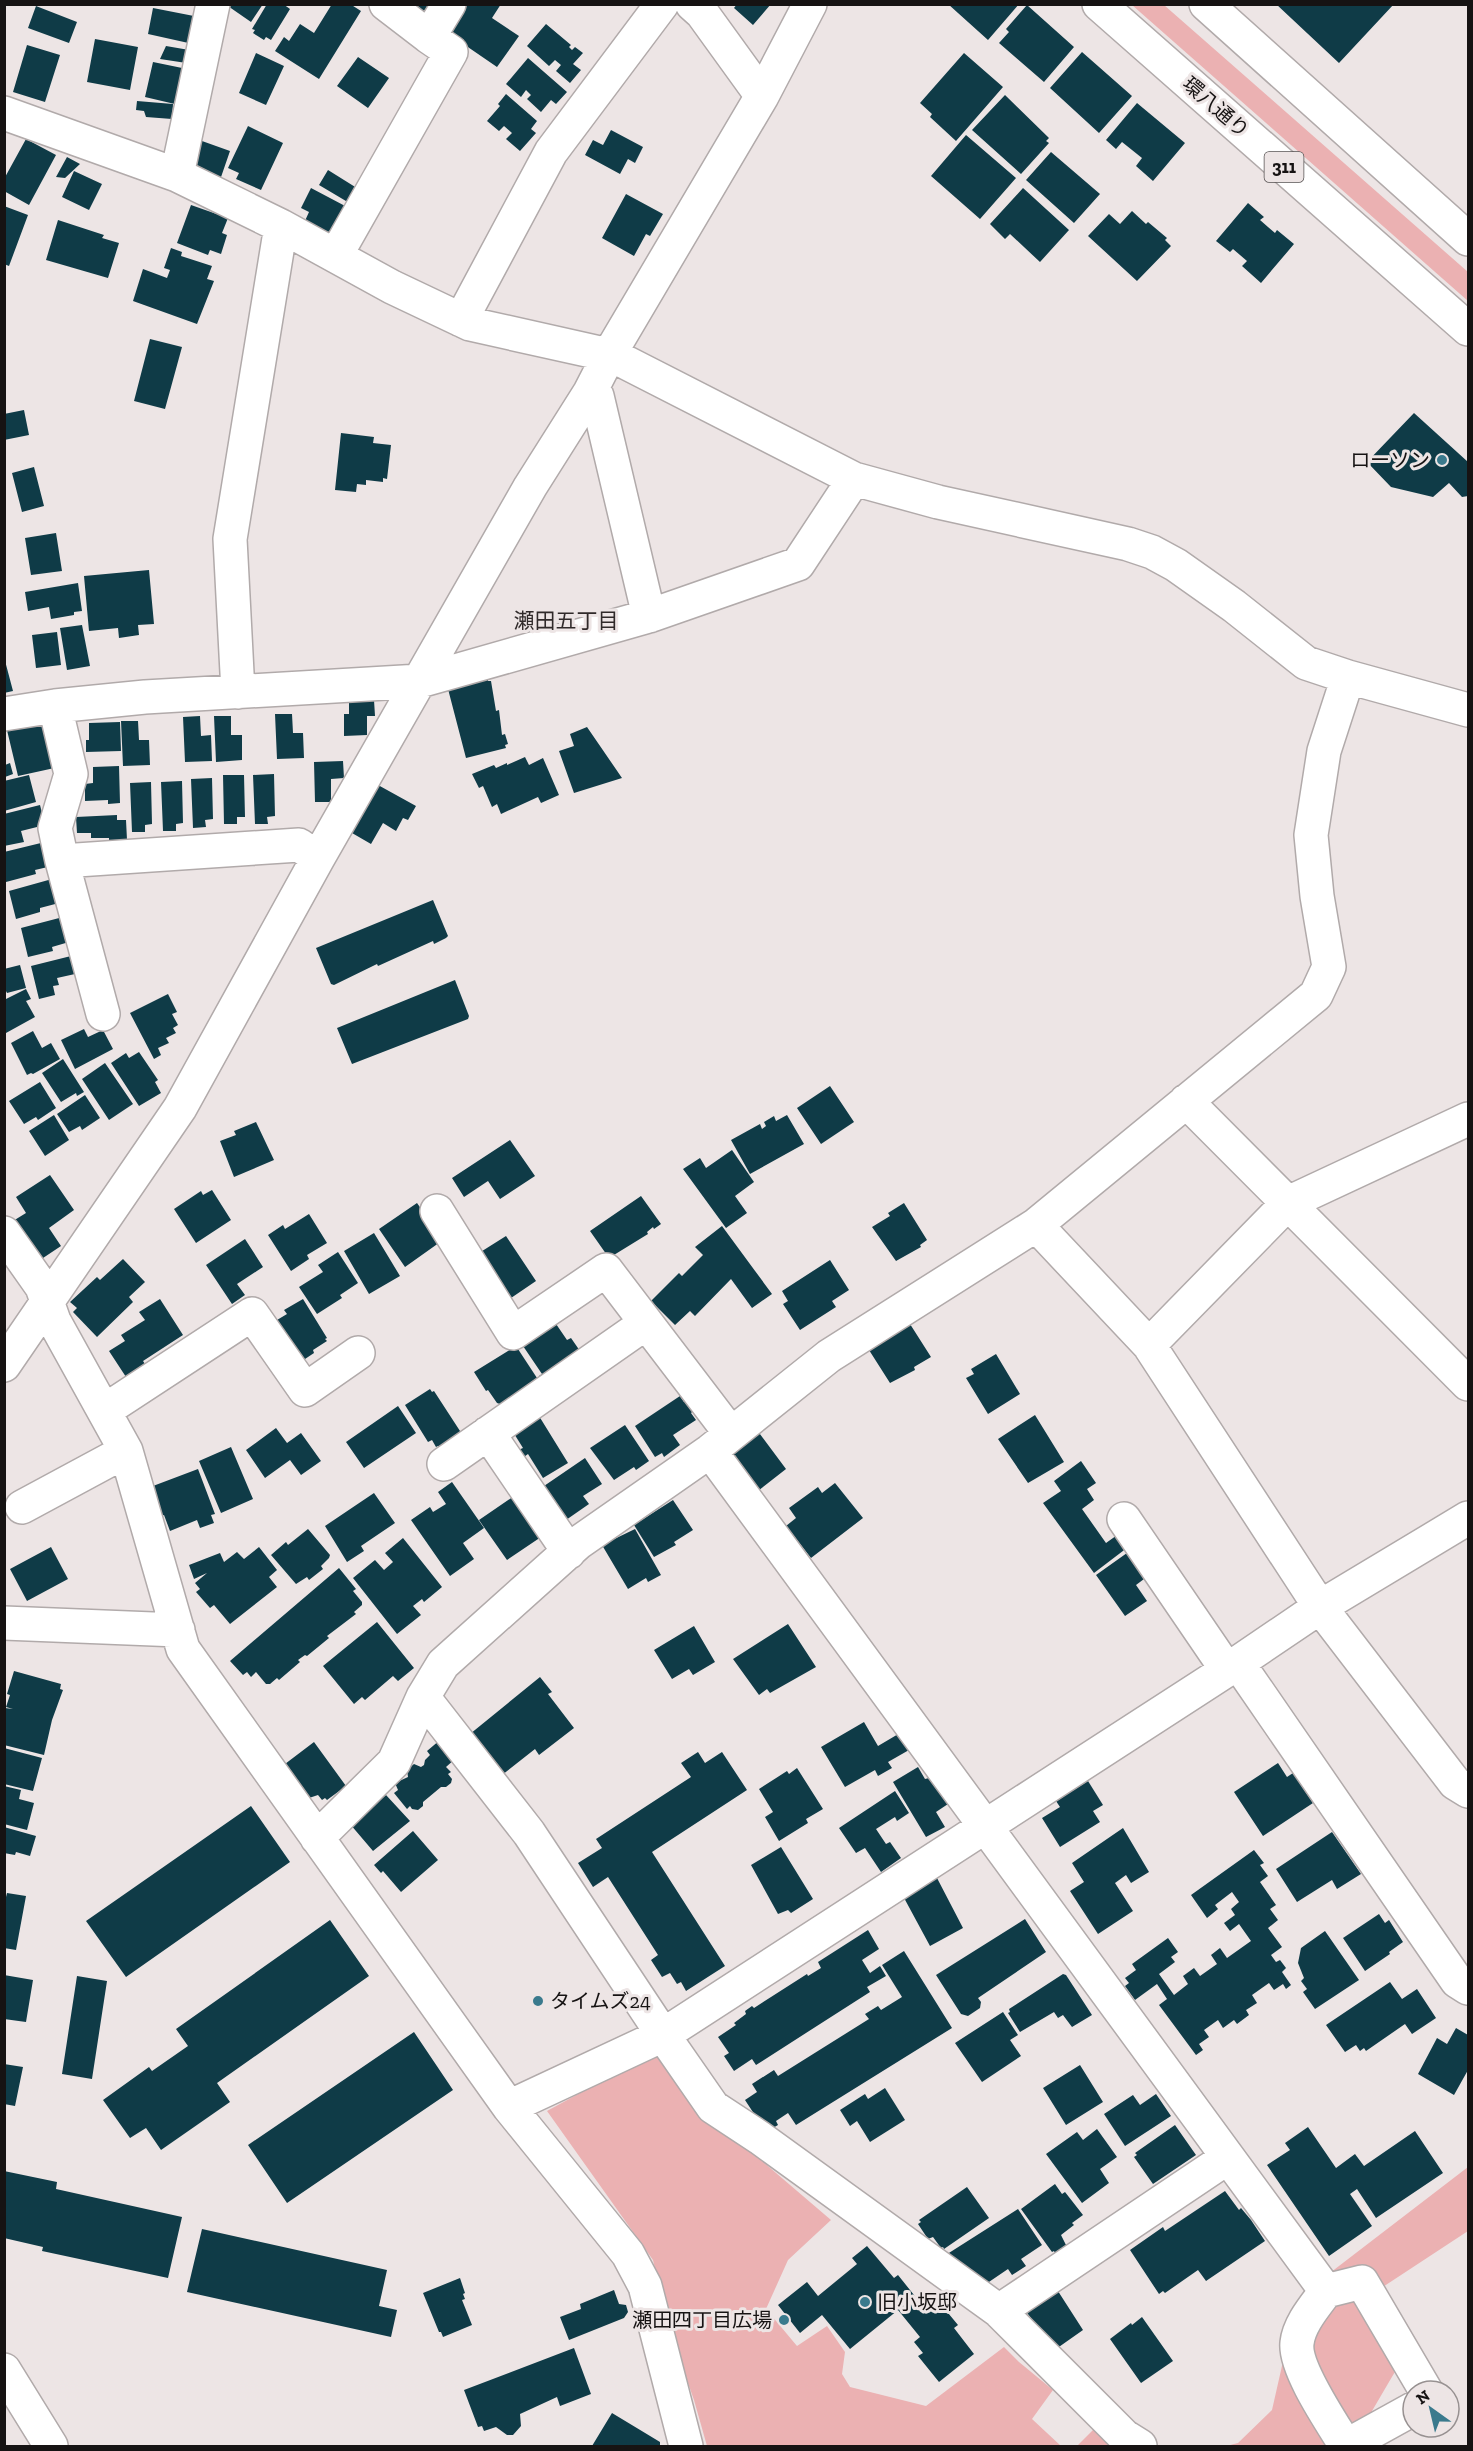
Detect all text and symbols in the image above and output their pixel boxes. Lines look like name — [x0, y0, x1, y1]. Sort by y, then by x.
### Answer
street label: 環八通り — [1178, 72, 1254, 142]
road number: 311 — [1264, 152, 1304, 182]
place label: ローソン — [1350, 448, 1430, 472]
marker: ローソン — [1435, 453, 1449, 467]
district label: 瀬田五丁目 — [514, 608, 619, 633]
place label: タイムズ24 — [550, 1989, 651, 2013]
marker: タイムズ24 — [531, 1994, 545, 2008]
place label: 旧小坂邸 — [877, 2290, 957, 2314]
marker: 旧小坂邸 — [858, 2295, 872, 2309]
place label: 瀬田四丁目広場 — [632, 2308, 772, 2332]
marker: 瀬田四丁目広場 — [777, 2313, 791, 2327]
north arrow — [1401, 2379, 1461, 2439]
text: N — [1413, 2386, 1433, 2408]

